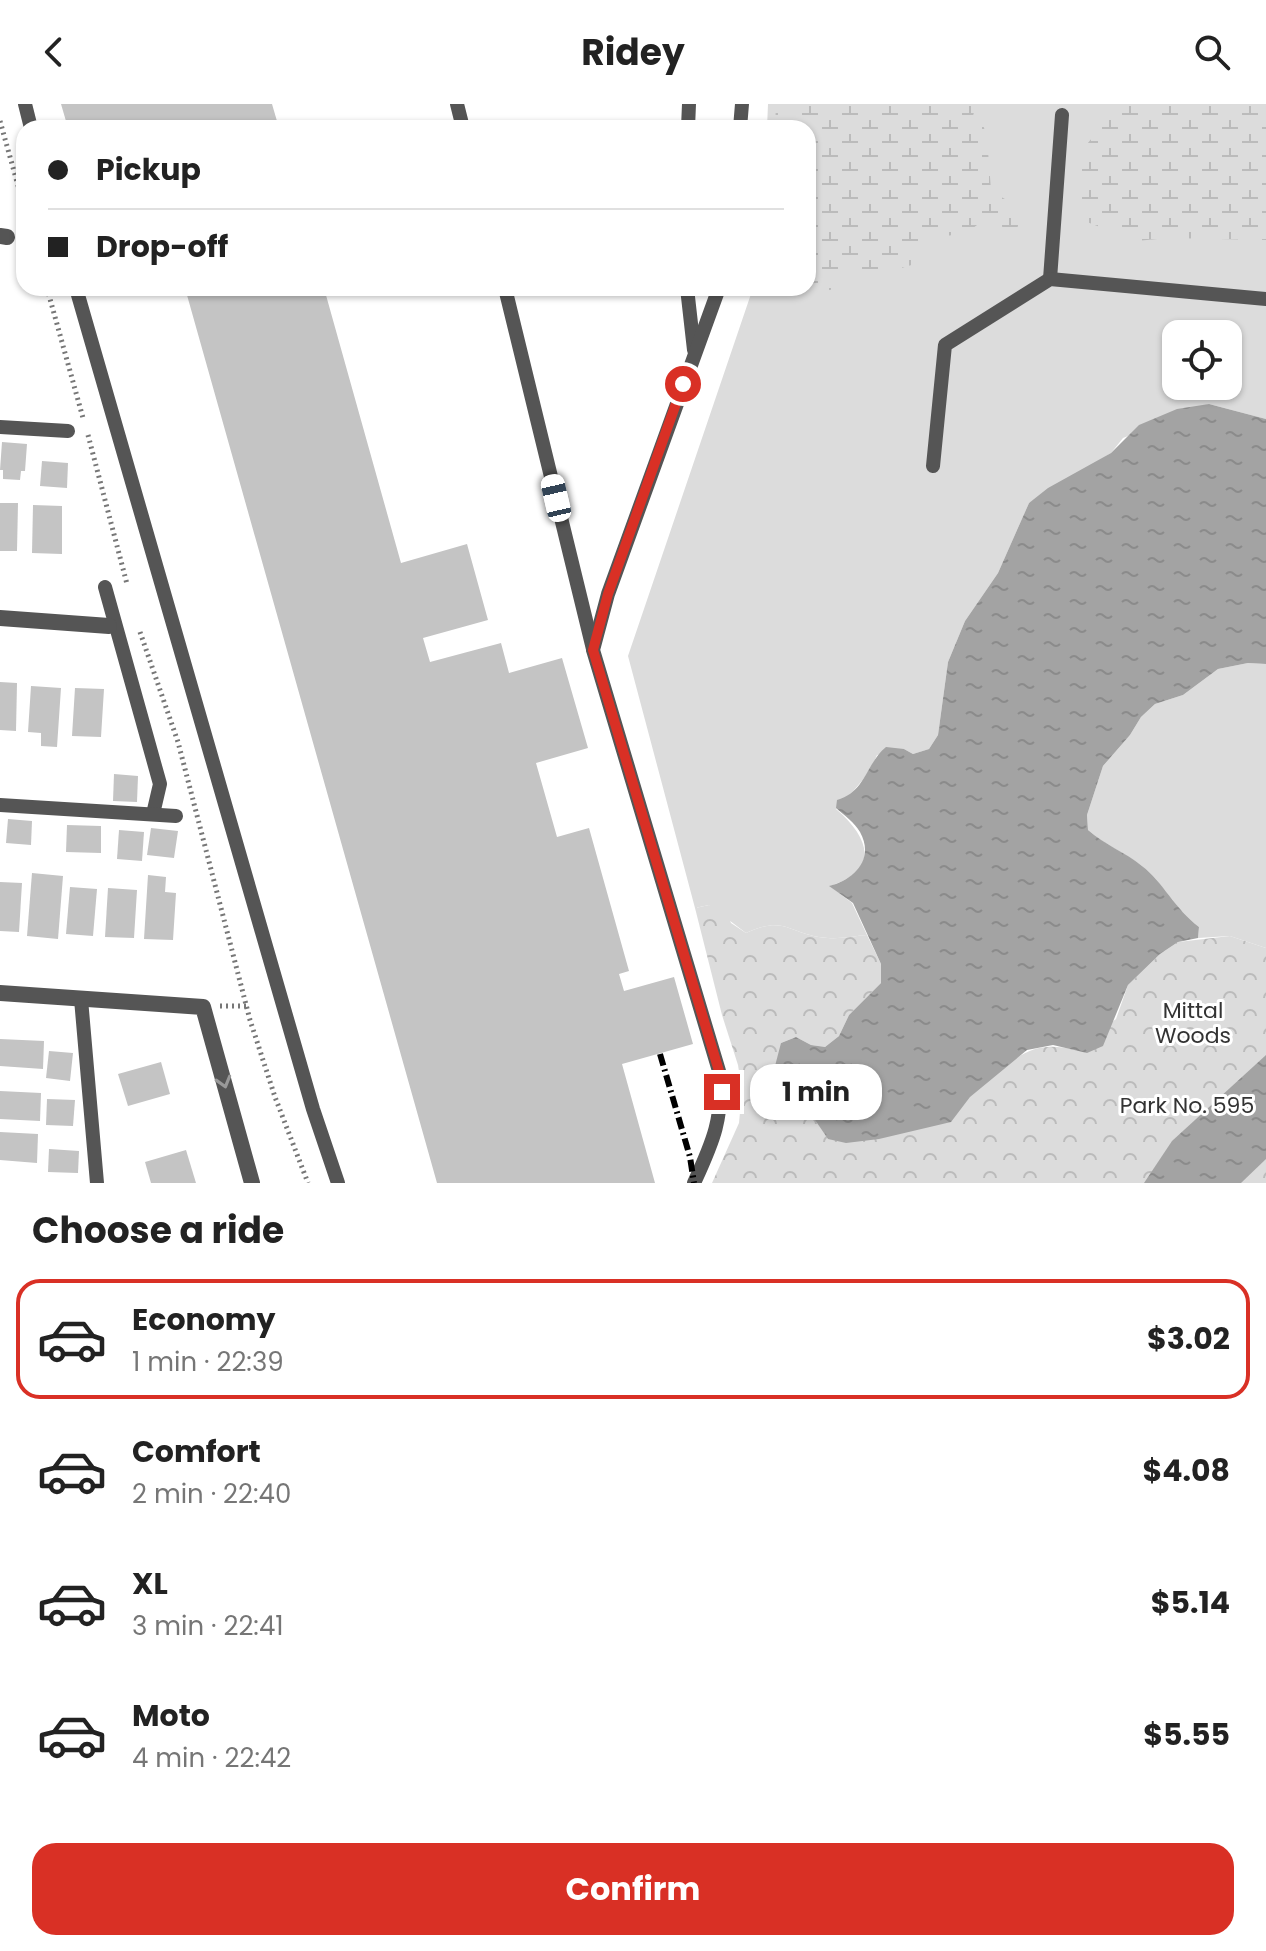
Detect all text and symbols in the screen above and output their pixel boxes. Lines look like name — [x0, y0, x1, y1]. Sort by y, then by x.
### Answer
text: Ridey — [581, 27, 685, 78]
icon: back — [32, 30, 76, 74]
icon: search — [1190, 30, 1234, 74]
text: Pickup — [96, 148, 201, 191]
text: Drop-off — [96, 225, 228, 268]
map controls — [1162, 320, 1242, 400]
button: locate — [1162, 320, 1242, 400]
route start — [665, 366, 701, 402]
car — [539, 472, 573, 524]
park label: Mittal Woods — [1155, 995, 1231, 1051]
callout: 1 min — [750, 1064, 882, 1120]
one-way arrow — [215, 1074, 231, 1088]
route end — [704, 1074, 740, 1110]
text: 1 min — [782, 1074, 850, 1110]
park label: Park No. 595 — [1120, 1090, 1254, 1121]
text: Choose a ride — [32, 1205, 284, 1256]
text: Economy — [132, 1298, 276, 1341]
icon: car — [36, 1303, 108, 1375]
text: $3.02 — [1147, 1317, 1230, 1360]
text: 1 min · 22:39 — [132, 1344, 284, 1380]
text: Comfort — [132, 1430, 261, 1473]
icon: car — [36, 1435, 108, 1507]
text: $4.08 — [1142, 1449, 1230, 1492]
text: 2 min · 22:40 — [132, 1476, 291, 1512]
text: XL — [132, 1562, 168, 1605]
icon: car — [36, 1567, 108, 1639]
text: $5.14 — [1151, 1581, 1230, 1624]
text: 3 min · 22:41 — [132, 1608, 284, 1644]
text: Moto — [132, 1694, 210, 1737]
icon: car — [36, 1699, 108, 1771]
text: $5.55 — [1143, 1713, 1230, 1756]
text: 4 min · 22:42 — [132, 1740, 291, 1776]
button: Confirm — [32, 1843, 1234, 1935]

